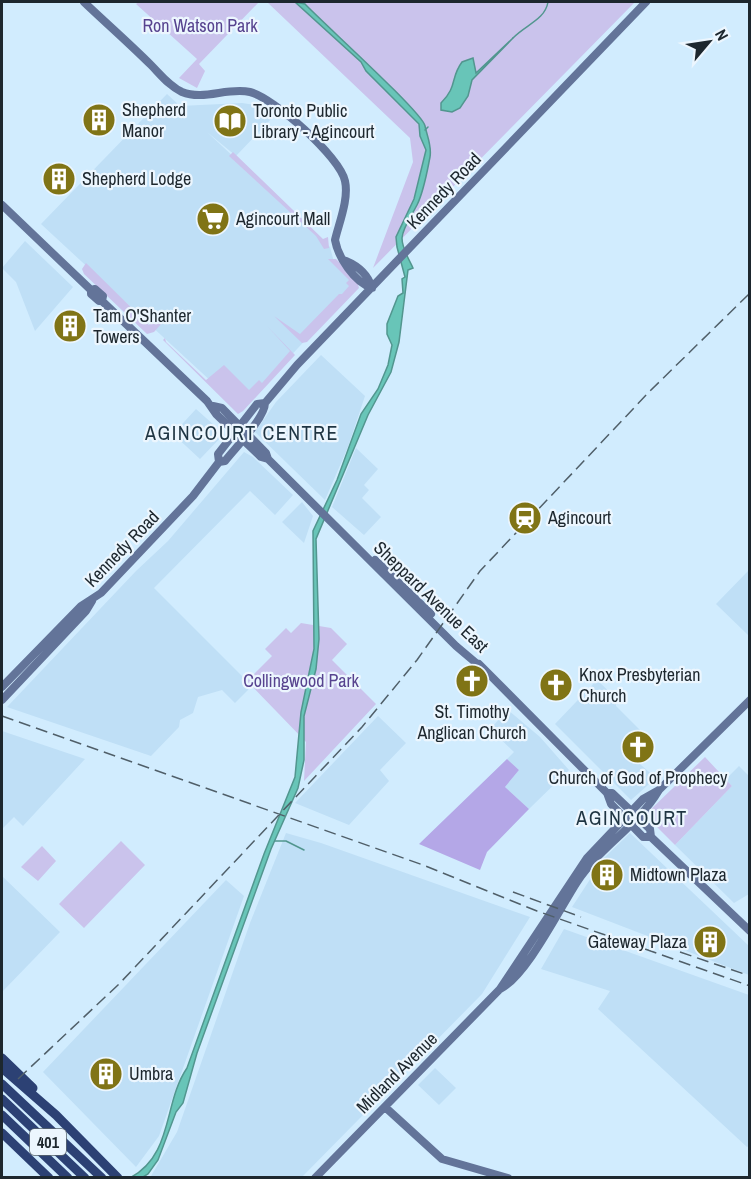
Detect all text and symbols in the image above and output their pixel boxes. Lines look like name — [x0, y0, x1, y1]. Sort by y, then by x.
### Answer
north arrow — [679, 12, 739, 72]
park label: Ron Watson Park — [142, 13, 258, 38]
text: N — [710, 25, 734, 44]
place label: Shepherd Manor — [122, 97, 186, 143]
place label: Toronto Public Library - Agincourt — [253, 98, 374, 144]
building icon: Shepherd Manor — [81, 102, 117, 138]
library icon: Toronto Public Library - Agincourt — [212, 103, 248, 139]
street label: Kennedy Road — [401, 147, 487, 234]
building icon: Shepherd Lodge — [41, 161, 77, 197]
place label: Shepherd Lodge — [82, 166, 191, 191]
supermarket icon: Agincourt Mall — [195, 201, 231, 237]
place label: Agincourt Mall — [235, 206, 330, 231]
place label: Tam O'Shanter Towers — [93, 303, 191, 349]
building icon: Tam O'Shanter Towers — [52, 308, 88, 344]
district label: AGINCOURT CENTRE — [144, 419, 339, 446]
station icon: Agincourt — [507, 500, 543, 536]
street label: Kennedy Road — [79, 505, 165, 592]
place label: Agincourt — [547, 505, 611, 530]
street label: Sheppard Avenue East — [368, 535, 494, 658]
place label: Knox Presbyterian Church — [579, 662, 700, 708]
church icon: St. Timothy Anglican Church — [454, 663, 490, 699]
church icon: Knox Presbyterian Church — [538, 667, 574, 703]
park label: Collingwood Park — [243, 668, 359, 693]
place label: St. Timothy Anglican Church — [416, 699, 527, 745]
church icon: Church of God of Prophecy — [620, 729, 656, 765]
place label: Church of God of Prophecy — [549, 765, 728, 790]
district label: AGINCOURT — [575, 804, 688, 831]
building icon: Midtown Plaza — [589, 857, 625, 893]
place label: Midtown Plaza — [630, 862, 727, 887]
building icon: Gateway Plaza — [692, 924, 728, 960]
place label: Gateway Plaza — [588, 929, 687, 954]
street label: Midland Avenue — [350, 1026, 443, 1119]
building icon: Umbra — [88, 1056, 124, 1092]
place label: Umbra — [129, 1061, 173, 1086]
road number: 401 — [30, 1129, 66, 1155]

